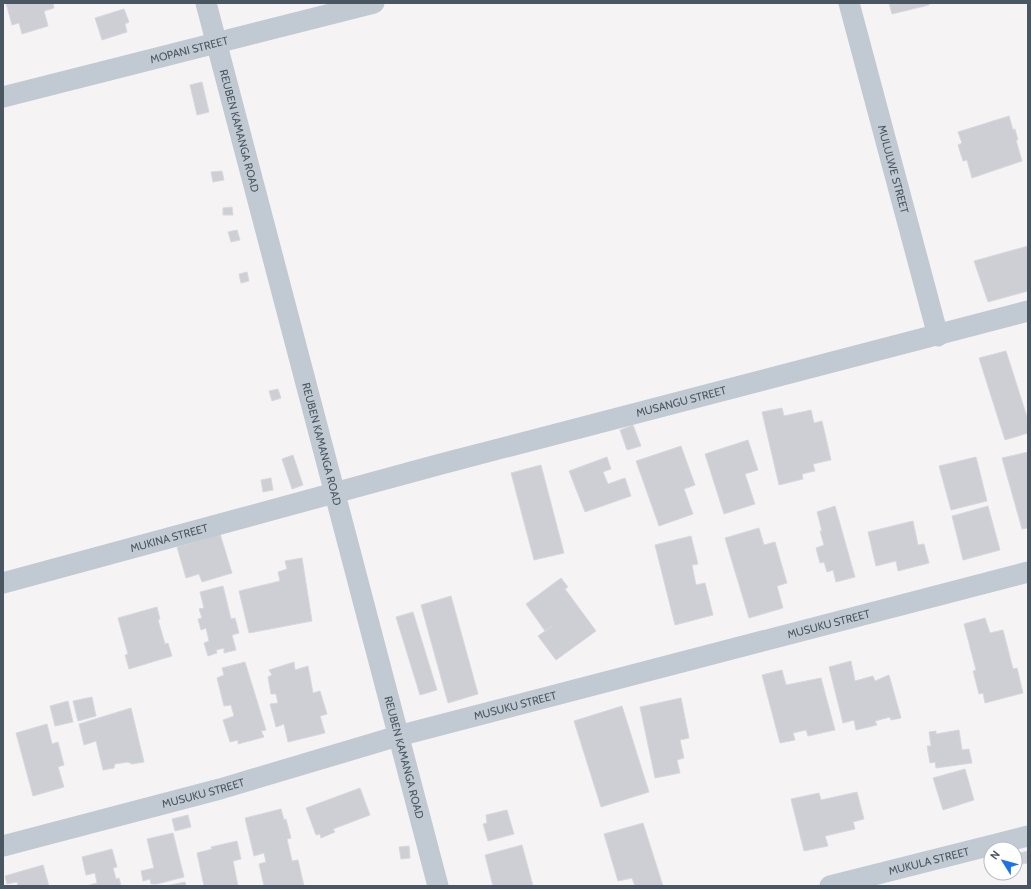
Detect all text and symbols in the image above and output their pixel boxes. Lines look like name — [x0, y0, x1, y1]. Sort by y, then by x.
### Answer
street label: MOPANI STREET — [149, 33, 230, 66]
street label: REUBEN KAMANGA ROAD — [217, 68, 262, 194]
street label: MULULWE STREET — [875, 123, 912, 215]
street label: REUBEN KAMANGA ROAD — [299, 381, 345, 507]
street label: MUSANGU STREET — [634, 383, 728, 420]
street label: MUKINA STREET — [129, 521, 210, 555]
street label: MUSUKU STREET — [786, 606, 872, 641]
street label: MUSUKU STREET — [472, 688, 558, 723]
street label: REUBEN KAMANGA ROAD — [381, 694, 427, 820]
street label: MUSUKU STREET — [160, 775, 246, 811]
north arrow — [983, 841, 1023, 881]
street label: MUKULA STREET — [887, 844, 971, 878]
text: N — [987, 848, 1003, 862]

